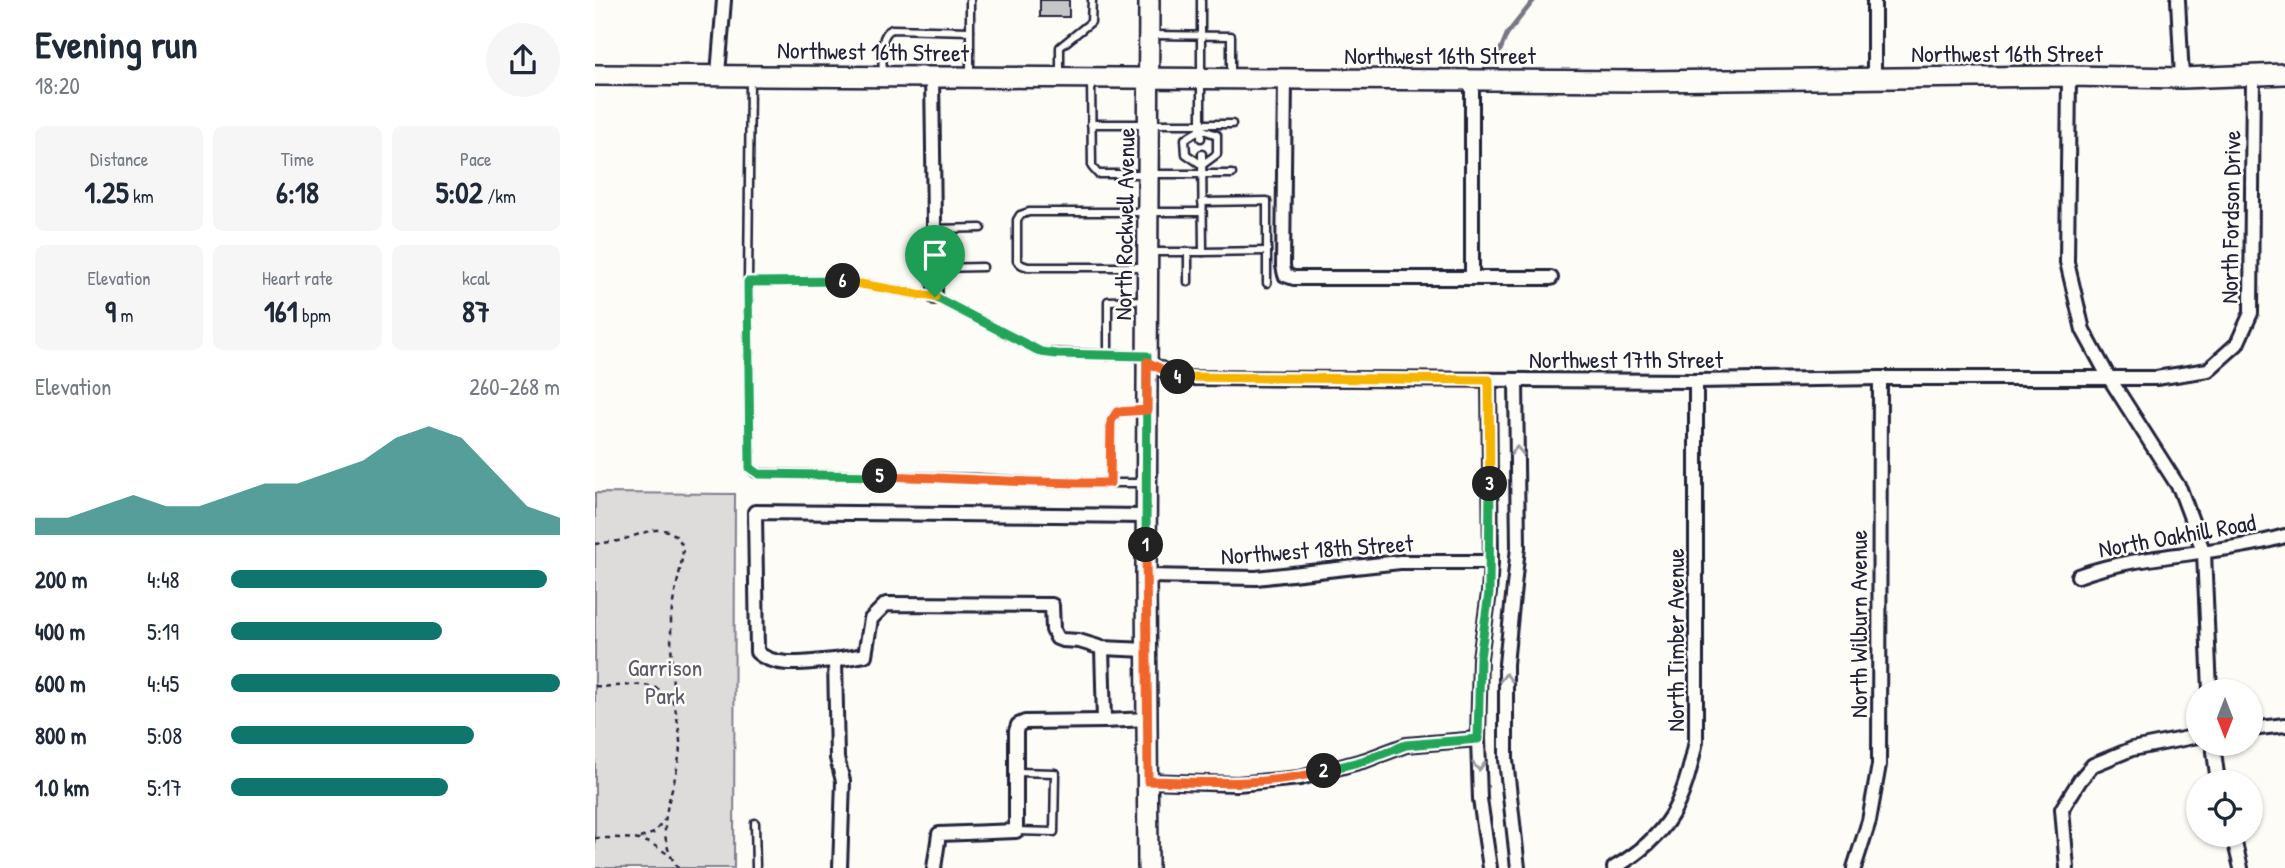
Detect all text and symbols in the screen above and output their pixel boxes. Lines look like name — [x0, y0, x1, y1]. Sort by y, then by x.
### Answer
text: Evening run — [35, 18, 198, 70]
button: share — [486, 23, 560, 97]
street label: Northwest 16th Street — [777, 33, 970, 69]
street label: Northwest 16th Street — [1911, 37, 2104, 69]
street label: Northwest 16th Street — [1344, 39, 1537, 71]
text: 18:20 — [35, 70, 80, 101]
street label: North Rockwell Avenue — [1106, 127, 1142, 321]
street label: North Fordson Drive — [2212, 130, 2248, 304]
text: Distance — [90, 146, 148, 172]
text: Time — [281, 146, 314, 172]
text: Pace — [460, 146, 492, 172]
text: 1.25 — [85, 172, 129, 212]
text: 6:18 — [276, 172, 319, 212]
text: 5:02 — [436, 172, 483, 212]
text: km — [129, 183, 154, 209]
text: /km — [483, 183, 516, 209]
pin — [905, 225, 965, 297]
icon: arrive — [916, 236, 954, 274]
pin: 6 — [825, 264, 861, 298]
text: Elevation — [88, 265, 151, 291]
text: Heart rate — [262, 265, 333, 291]
text: kcal — [462, 265, 490, 291]
text: 6 — [839, 267, 846, 293]
text: 9 — [105, 291, 116, 331]
text: 161 — [264, 291, 298, 331]
text: 87 — [462, 291, 490, 331]
text: m — [116, 302, 133, 328]
text: bpm — [298, 302, 331, 328]
street label: Northwest 17th Street — [1529, 343, 1724, 375]
pin: 4 — [1161, 360, 1195, 394]
text: 4 — [1174, 363, 1181, 389]
text: Elevation — [35, 371, 111, 402]
text: 260–268 m — [469, 371, 560, 402]
one-way arrow — [1509, 445, 1524, 456]
pin: 5 — [863, 458, 897, 494]
text: 5 — [875, 462, 884, 488]
pin: 3 — [1473, 466, 1507, 502]
text: 3 — [1485, 470, 1494, 496]
street label: North Oakhill Road — [2096, 505, 2258, 565]
street label: Northwest 18th Street — [1220, 526, 1415, 572]
pin: 1 — [1129, 528, 1163, 562]
street label: North Wilburn Avenue — [1842, 530, 1874, 718]
text: 1 — [1142, 531, 1149, 557]
street label: North Timber Avenue — [1659, 548, 1691, 732]
text: 200 m — [35, 564, 87, 595]
text: 4:48 — [147, 564, 180, 595]
text: 400 m — [35, 616, 85, 647]
text: 5:19 — [147, 616, 179, 647]
park label: Garrison Park — [628, 651, 702, 711]
text: 600 m — [35, 668, 86, 699]
text: 4:45 — [147, 668, 179, 699]
one-way arrow — [1498, 672, 1514, 683]
north arrow — [2186, 679, 2263, 756]
map controls — [2186, 679, 2263, 847]
text: 800 m — [35, 720, 87, 751]
text: 5:08 — [147, 720, 182, 751]
pin: 2 — [1307, 754, 1341, 788]
text: 2 — [1319, 757, 1328, 783]
one-way arrow — [1471, 762, 1487, 772]
button: locate — [2186, 770, 2263, 847]
text: 1.0 km — [35, 772, 89, 803]
text: 5:17 — [147, 772, 182, 803]

